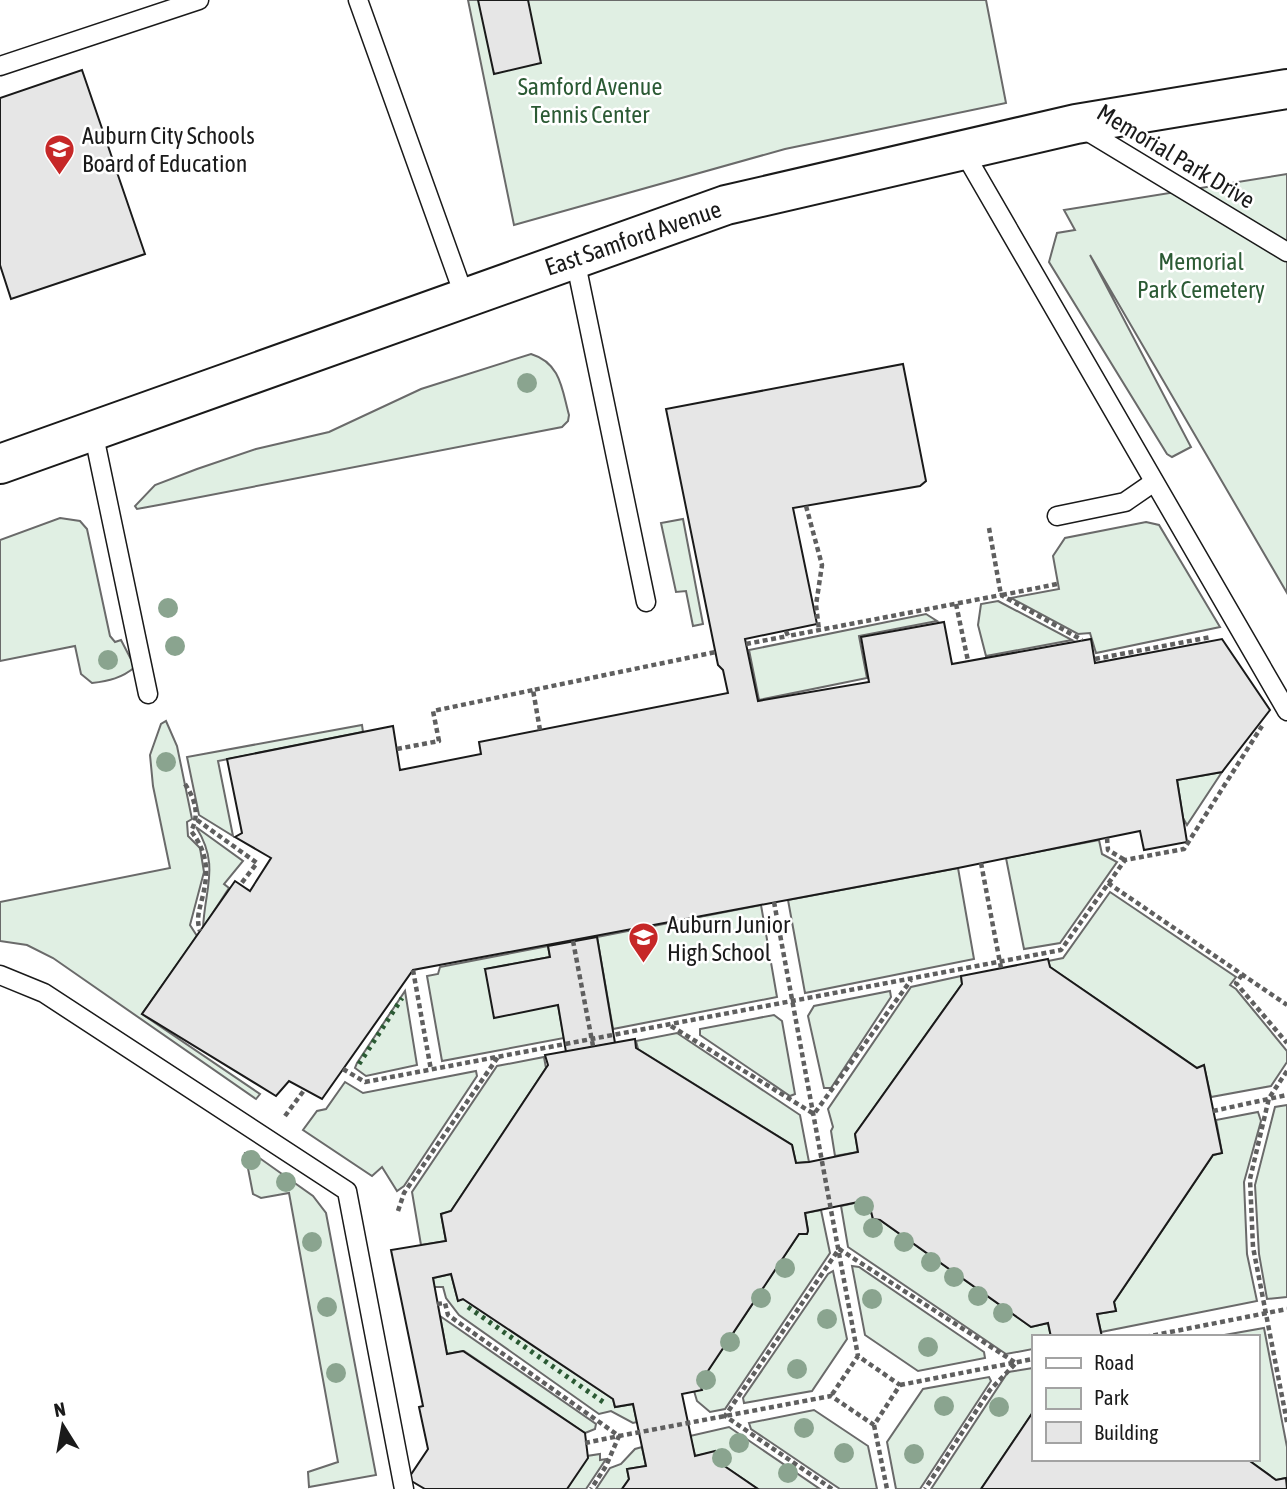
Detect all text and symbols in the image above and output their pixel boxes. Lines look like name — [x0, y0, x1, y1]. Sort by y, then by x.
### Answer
park label: Samford Avenue Tennis Center — [518, 73, 662, 128]
street label: Memorial Park Drive — [1092, 98, 1260, 214]
place label: Auburn City Schools Board of Education — [82, 122, 255, 177]
school or university icon: Auburn City Schools Board of Education — [42, 132, 76, 176]
street label: East Samford Avenue — [541, 195, 725, 281]
park label: Memorial Park Cemetery — [1137, 248, 1265, 303]
place label: Auburn Junior High School — [667, 911, 791, 966]
school or university icon: Auburn Junior High School — [627, 921, 661, 965]
legend — [1032, 1335, 1259, 1461]
text: Road — [1094, 1350, 1134, 1374]
text: Park — [1094, 1385, 1129, 1409]
north arrow — [28, 1391, 98, 1461]
text: N — [52, 1397, 67, 1421]
text: Building — [1094, 1420, 1158, 1444]

